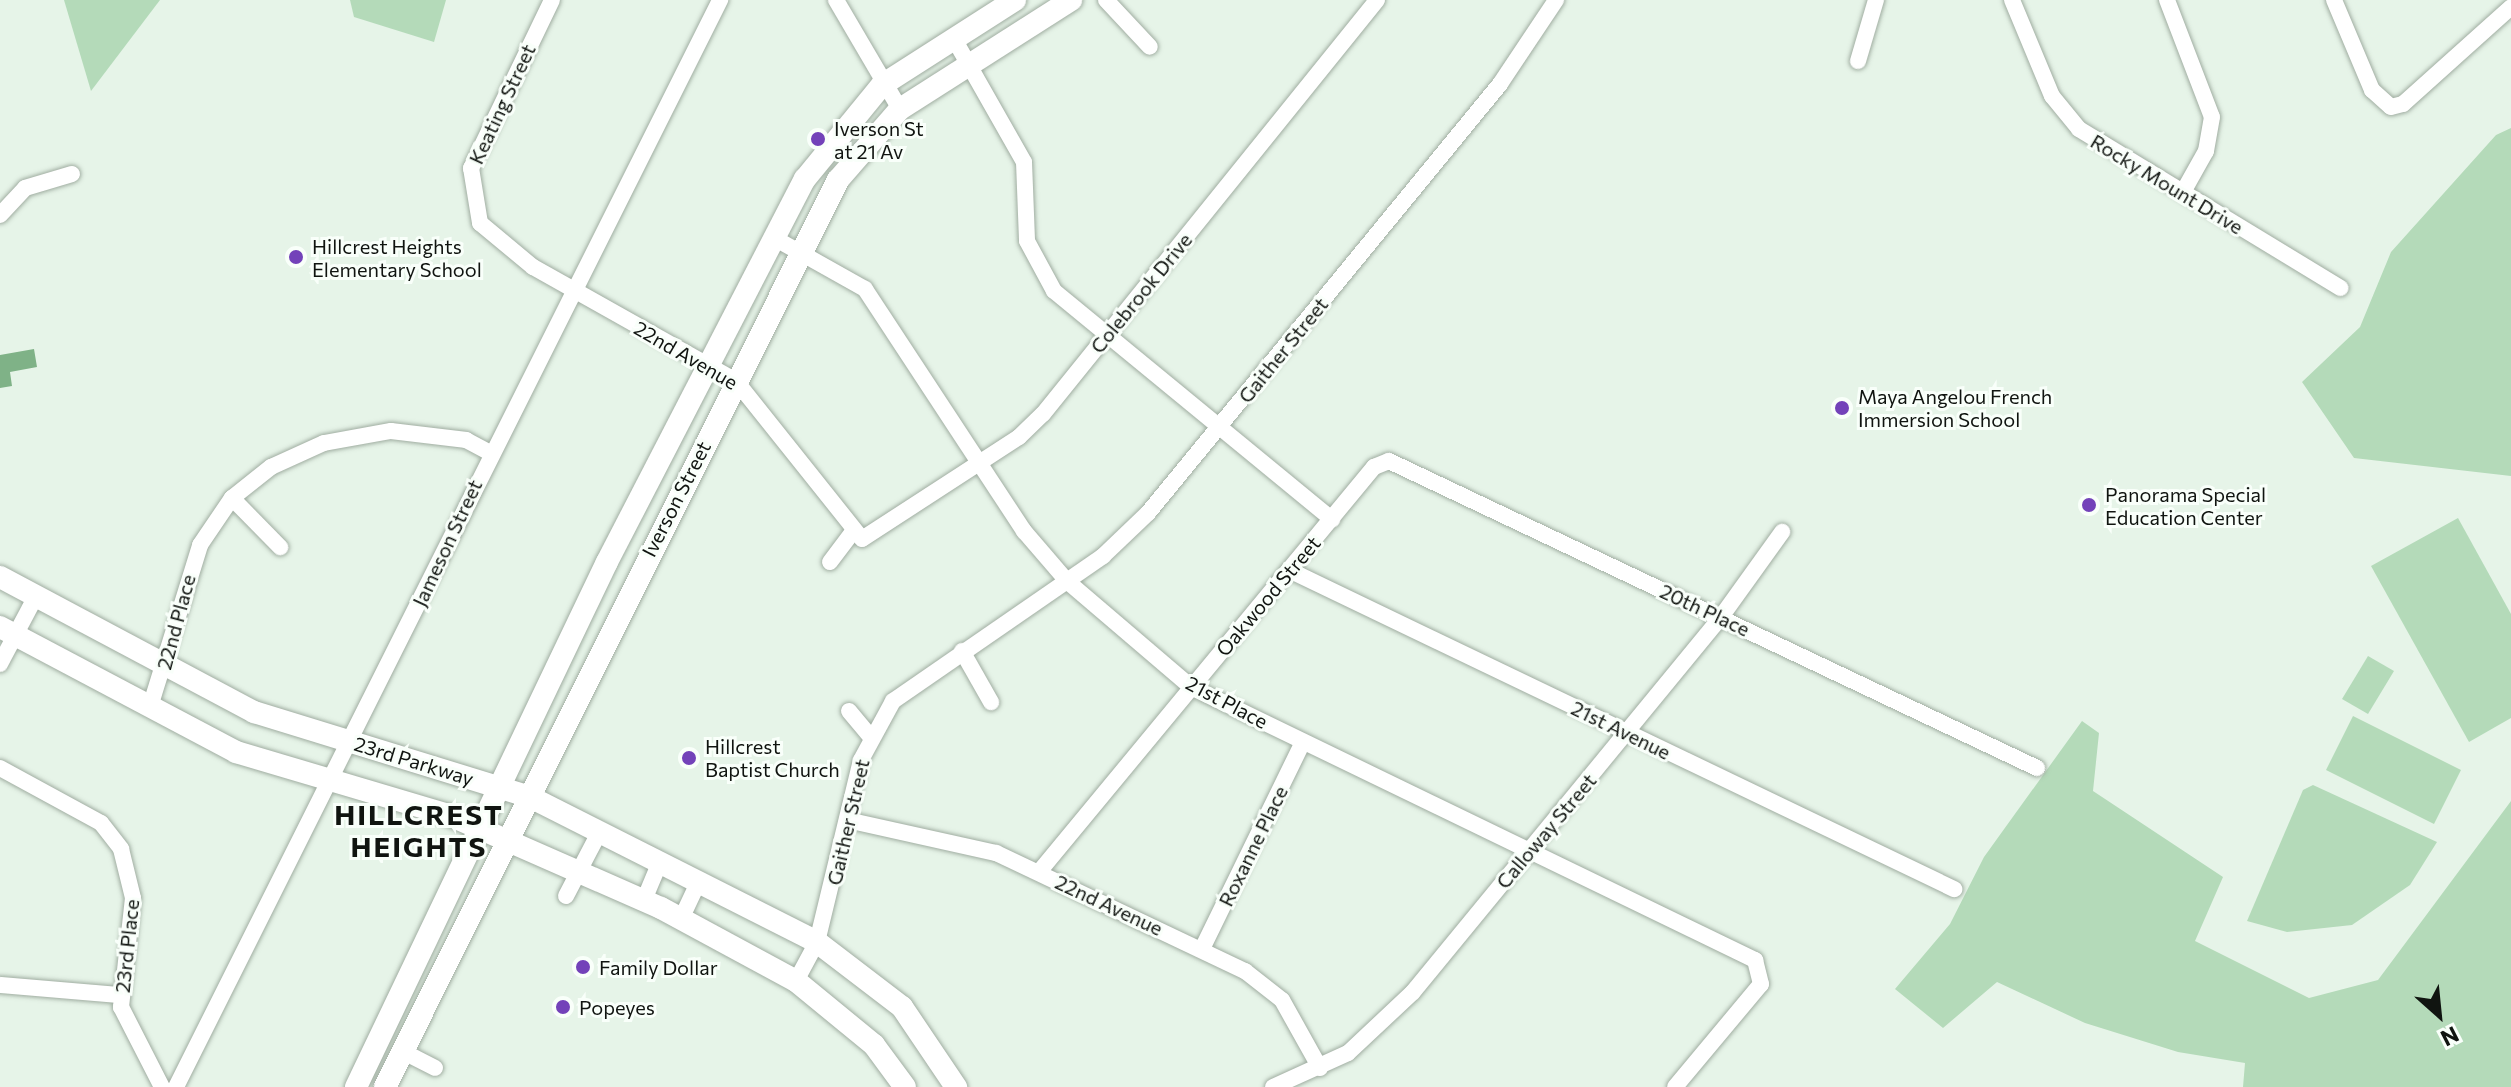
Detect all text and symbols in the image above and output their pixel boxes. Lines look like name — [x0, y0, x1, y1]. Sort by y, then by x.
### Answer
street label: Keating Street — [464, 40, 540, 168]
place label: Iverson St at 21 Av — [834, 116, 924, 163]
street label: Rocky Mount Drive — [2086, 129, 2248, 239]
marker: Iverson St at 21 Av — [809, 130, 827, 148]
street label: Colebrook Drive — [1085, 228, 1197, 358]
place label: Hillcrest Heights Elementary School — [312, 234, 482, 281]
marker: Hillcrest Heights Elementary School — [287, 248, 305, 266]
street label: Gaither Street — [1233, 292, 1333, 408]
street label: 22nd Avenue — [630, 316, 742, 394]
place label: Maya Angelou French Immersion School — [1858, 384, 2052, 431]
marker: Maya Angelou French Immersion School — [1833, 399, 1851, 417]
street label: Iverson Street — [637, 437, 715, 561]
street label: Jameson Street — [407, 476, 487, 610]
place label: Panorama Special Education Center — [2105, 482, 2266, 529]
marker: Panorama Special Education Center — [2080, 496, 2098, 514]
street label: Oakwood Street — [1211, 531, 1325, 661]
street label: 22nd Place — [152, 572, 200, 672]
street label: 20th Place — [1656, 579, 1754, 641]
street label: 21st Place — [1182, 670, 1272, 734]
street label: 21st Avenue — [1567, 696, 1675, 764]
street label: 23rd Parkway — [351, 731, 477, 791]
place label: Hillcrest Baptist Church — [705, 734, 840, 781]
marker: Hillcrest Baptist Church — [680, 749, 698, 767]
street label: Gaither Street — [822, 757, 874, 887]
street label: Calloway Street — [1491, 769, 1601, 893]
street label: Roxanne Place — [1213, 782, 1293, 910]
district label: HILLCREST HEIGHTS — [334, 797, 504, 863]
street label: 22nd Avenue — [1052, 870, 1166, 940]
street label: 23rd Place — [110, 898, 144, 994]
place label: Family Dollar — [599, 955, 718, 979]
marker: Family Dollar — [574, 958, 592, 976]
north arrow — [2399, 975, 2479, 1055]
place label: Popeyes — [579, 995, 655, 1019]
marker: Popeyes — [554, 998, 572, 1016]
text: N — [2437, 1021, 2464, 1053]

